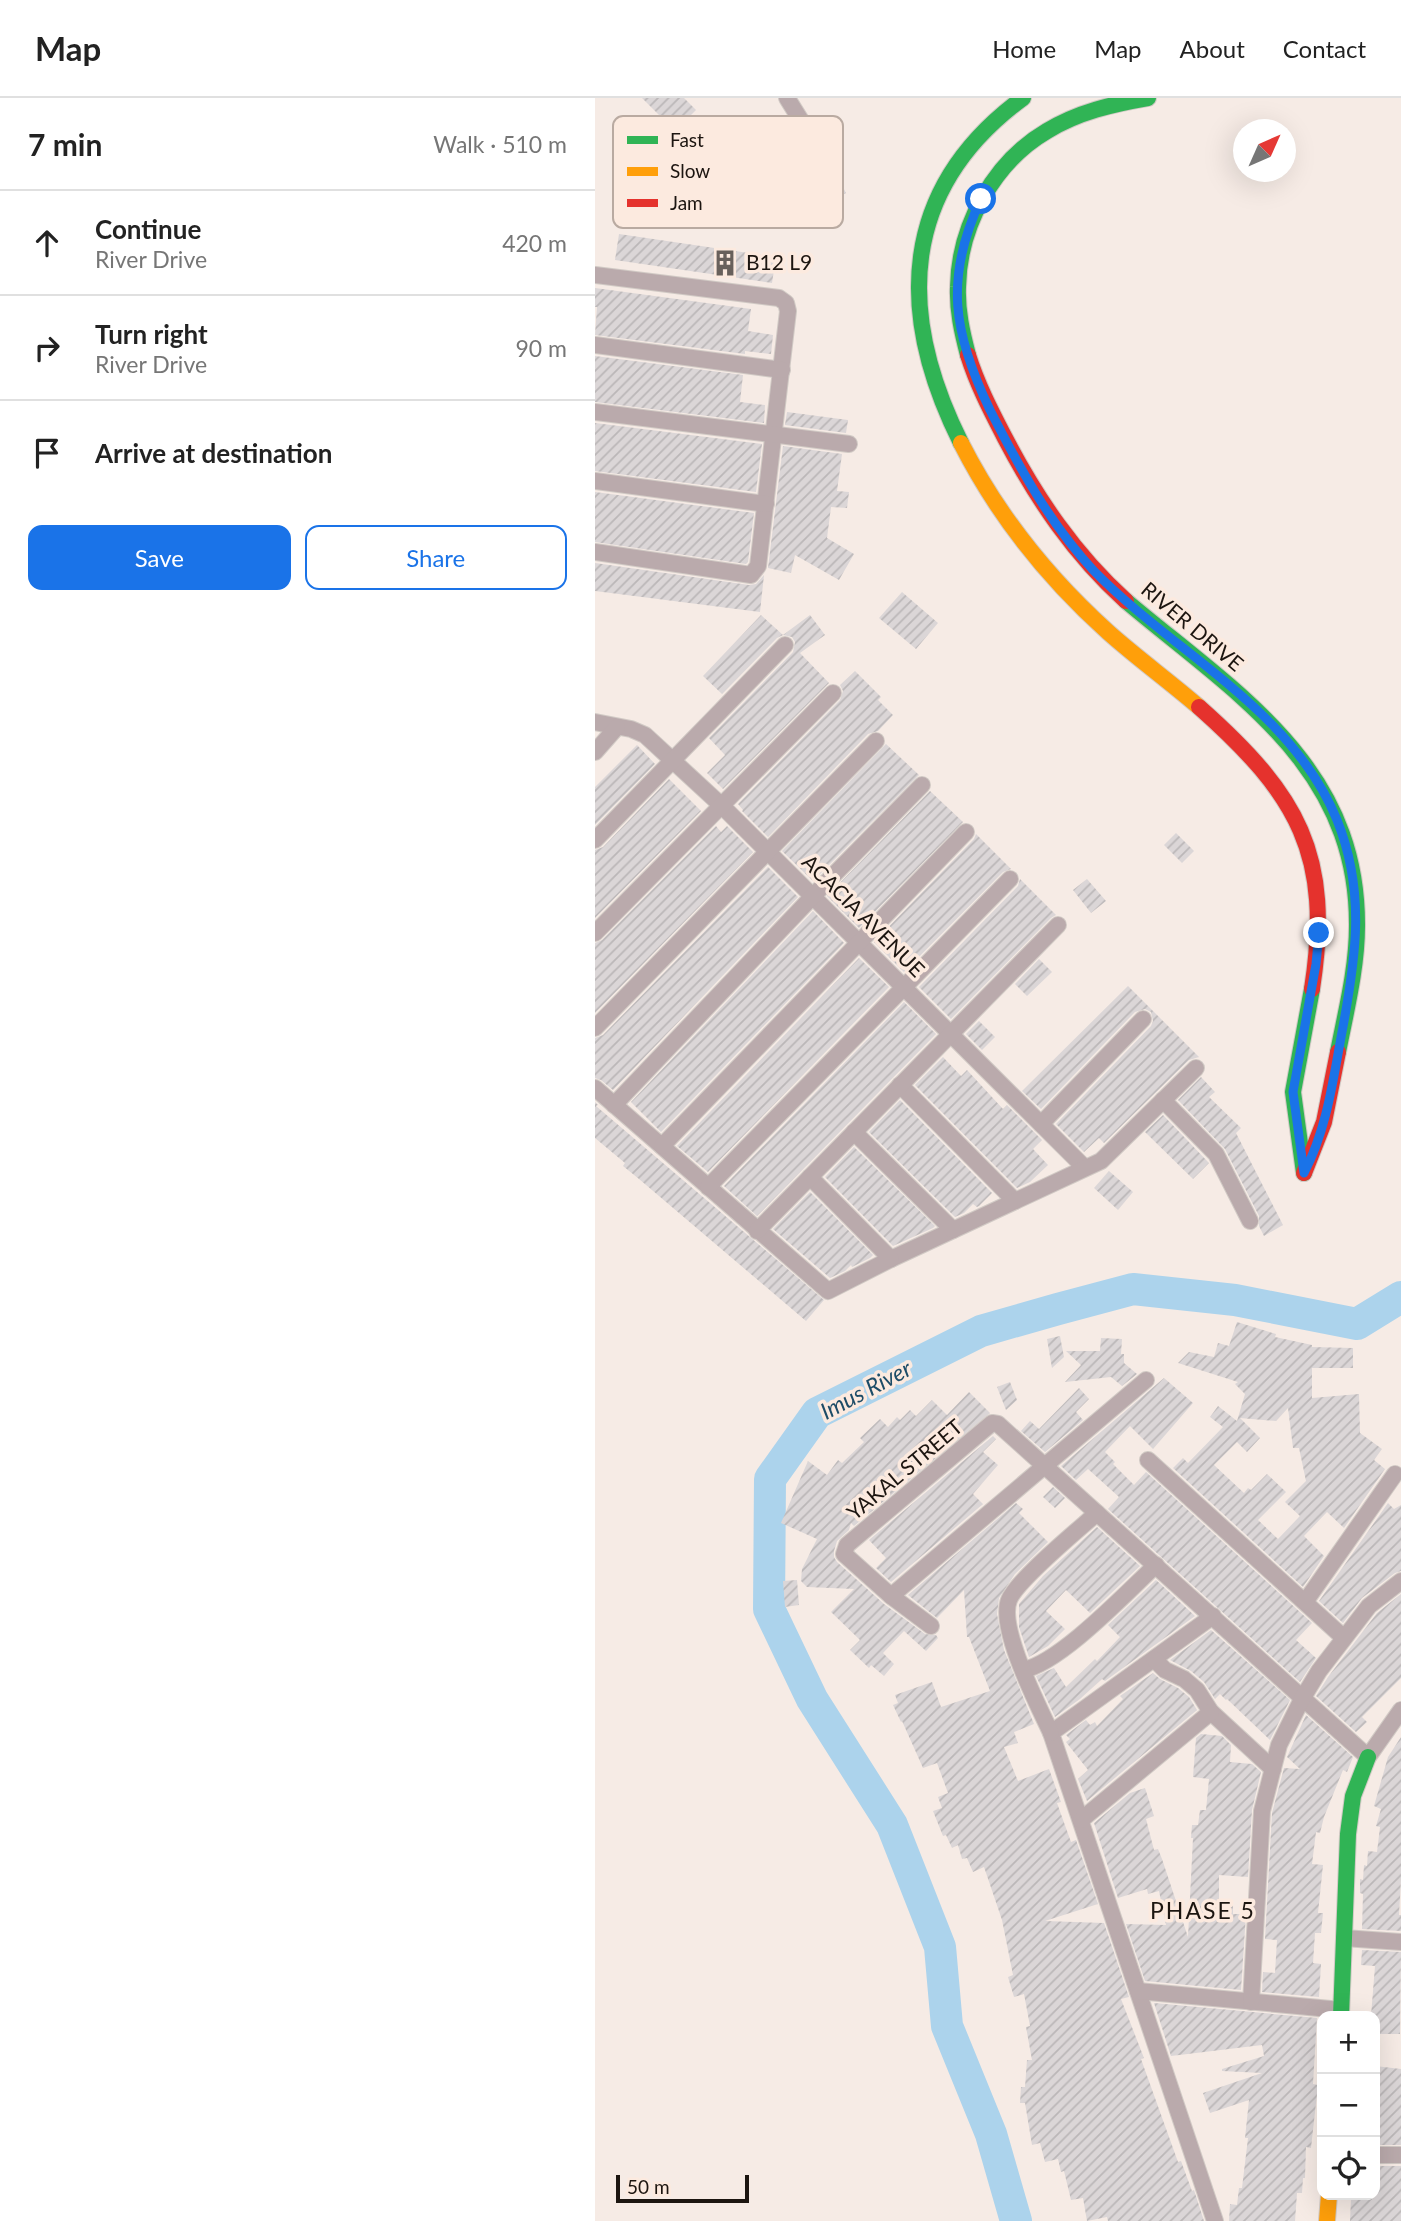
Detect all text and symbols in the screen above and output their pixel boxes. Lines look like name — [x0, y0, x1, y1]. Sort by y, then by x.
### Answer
text: Map — [35, 28, 101, 68]
text: Home — [992, 34, 1056, 63]
text: Map — [1094, 34, 1142, 63]
text: About — [1180, 34, 1245, 63]
text: Contact — [1283, 34, 1366, 63]
legend — [613, 116, 843, 228]
north arrow — [1233, 119, 1296, 182]
text: 7 min — [28, 126, 102, 162]
text: Fast — [670, 128, 704, 151]
text: Walk · 510 m — [433, 130, 567, 158]
text: Slow — [670, 159, 710, 182]
route start — [965, 183, 996, 214]
text: Jam — [670, 191, 703, 214]
text: Continue — [95, 213, 201, 245]
icon: ahead — [28, 224, 66, 262]
text: 420 m — [502, 229, 567, 257]
text: River Drive — [95, 245, 207, 273]
building icon: B12 L9 — [710, 248, 740, 278]
place label: B12 L9 — [746, 249, 812, 274]
text: Turn right — [95, 318, 208, 350]
icon: right — [28, 329, 66, 367]
text: 90 m — [516, 334, 567, 362]
text: River Drive — [95, 350, 207, 378]
icon: arrive — [28, 434, 66, 472]
text: Arrive at destination — [95, 437, 332, 469]
button: Save — [28, 525, 291, 590]
button: Share — [305, 525, 567, 590]
street label: RIVER DRIVE — [1137, 576, 1249, 676]
street label: ACACIA AVENUE — [798, 849, 930, 981]
route end — [1303, 917, 1334, 948]
water label: Imus River — [815, 1353, 917, 1425]
street label: YAKAL STREET — [841, 1413, 967, 1524]
district label: PHASE 5 — [1150, 1896, 1256, 1924]
map controls — [1317, 2011, 1380, 2200]
button: + — [1317, 2011, 1380, 2074]
button: − — [1317, 2074, 1380, 2137]
button: locate — [1317, 2137, 1380, 2200]
scale bar — [616, 2172, 749, 2204]
text: 50 m — [627, 2175, 670, 2198]

